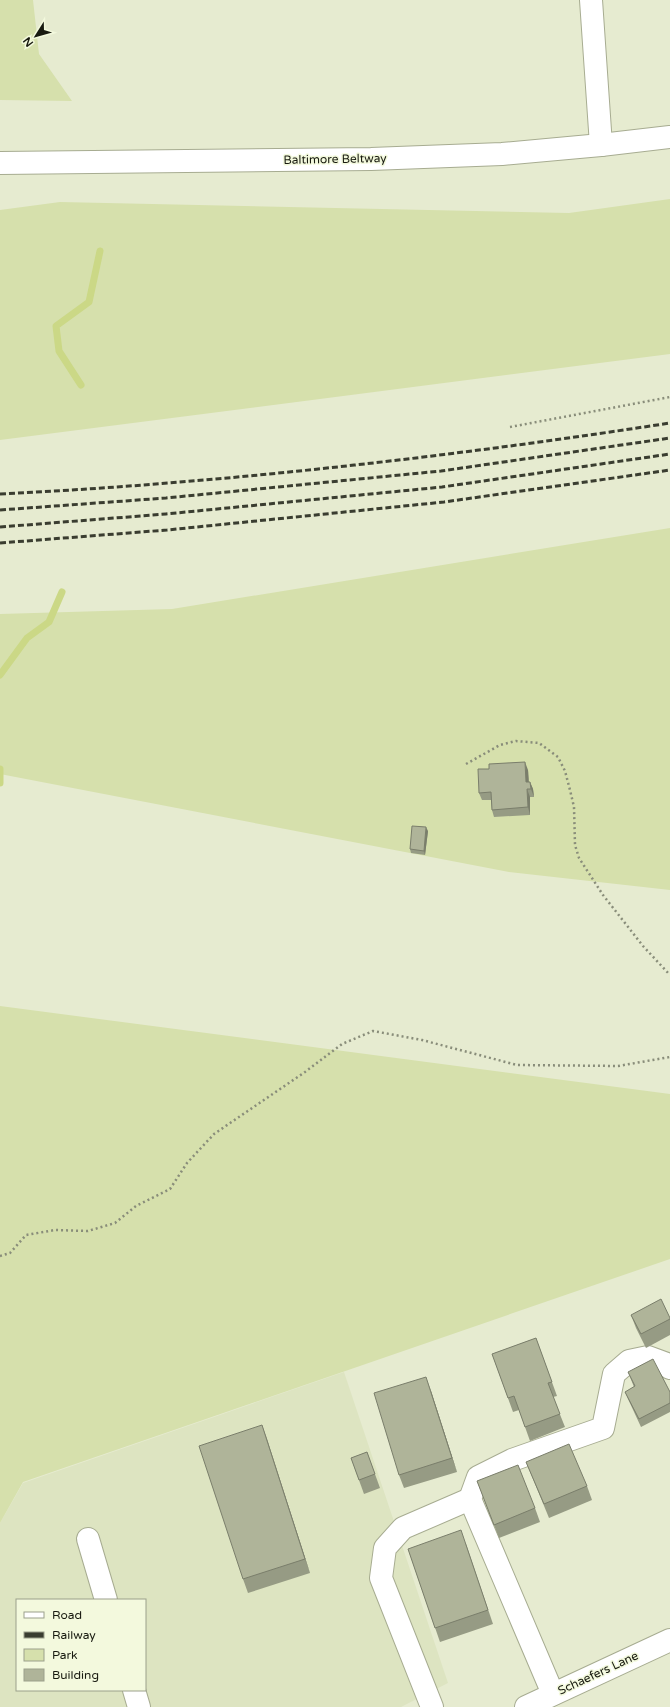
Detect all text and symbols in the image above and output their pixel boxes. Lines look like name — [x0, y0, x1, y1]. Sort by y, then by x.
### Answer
north arrow — [16, 16, 56, 56]
text: N — [21, 34, 36, 49]
street label: Baltimore Beltway — [283, 151, 387, 167]
legend — [16, 1599, 146, 1691]
text: Road — [52, 1608, 82, 1622]
text: Railway — [52, 1628, 96, 1642]
text: Park — [52, 1648, 78, 1662]
street label: Schaefers Lane — [556, 1648, 641, 1698]
text: Building — [52, 1668, 99, 1682]

